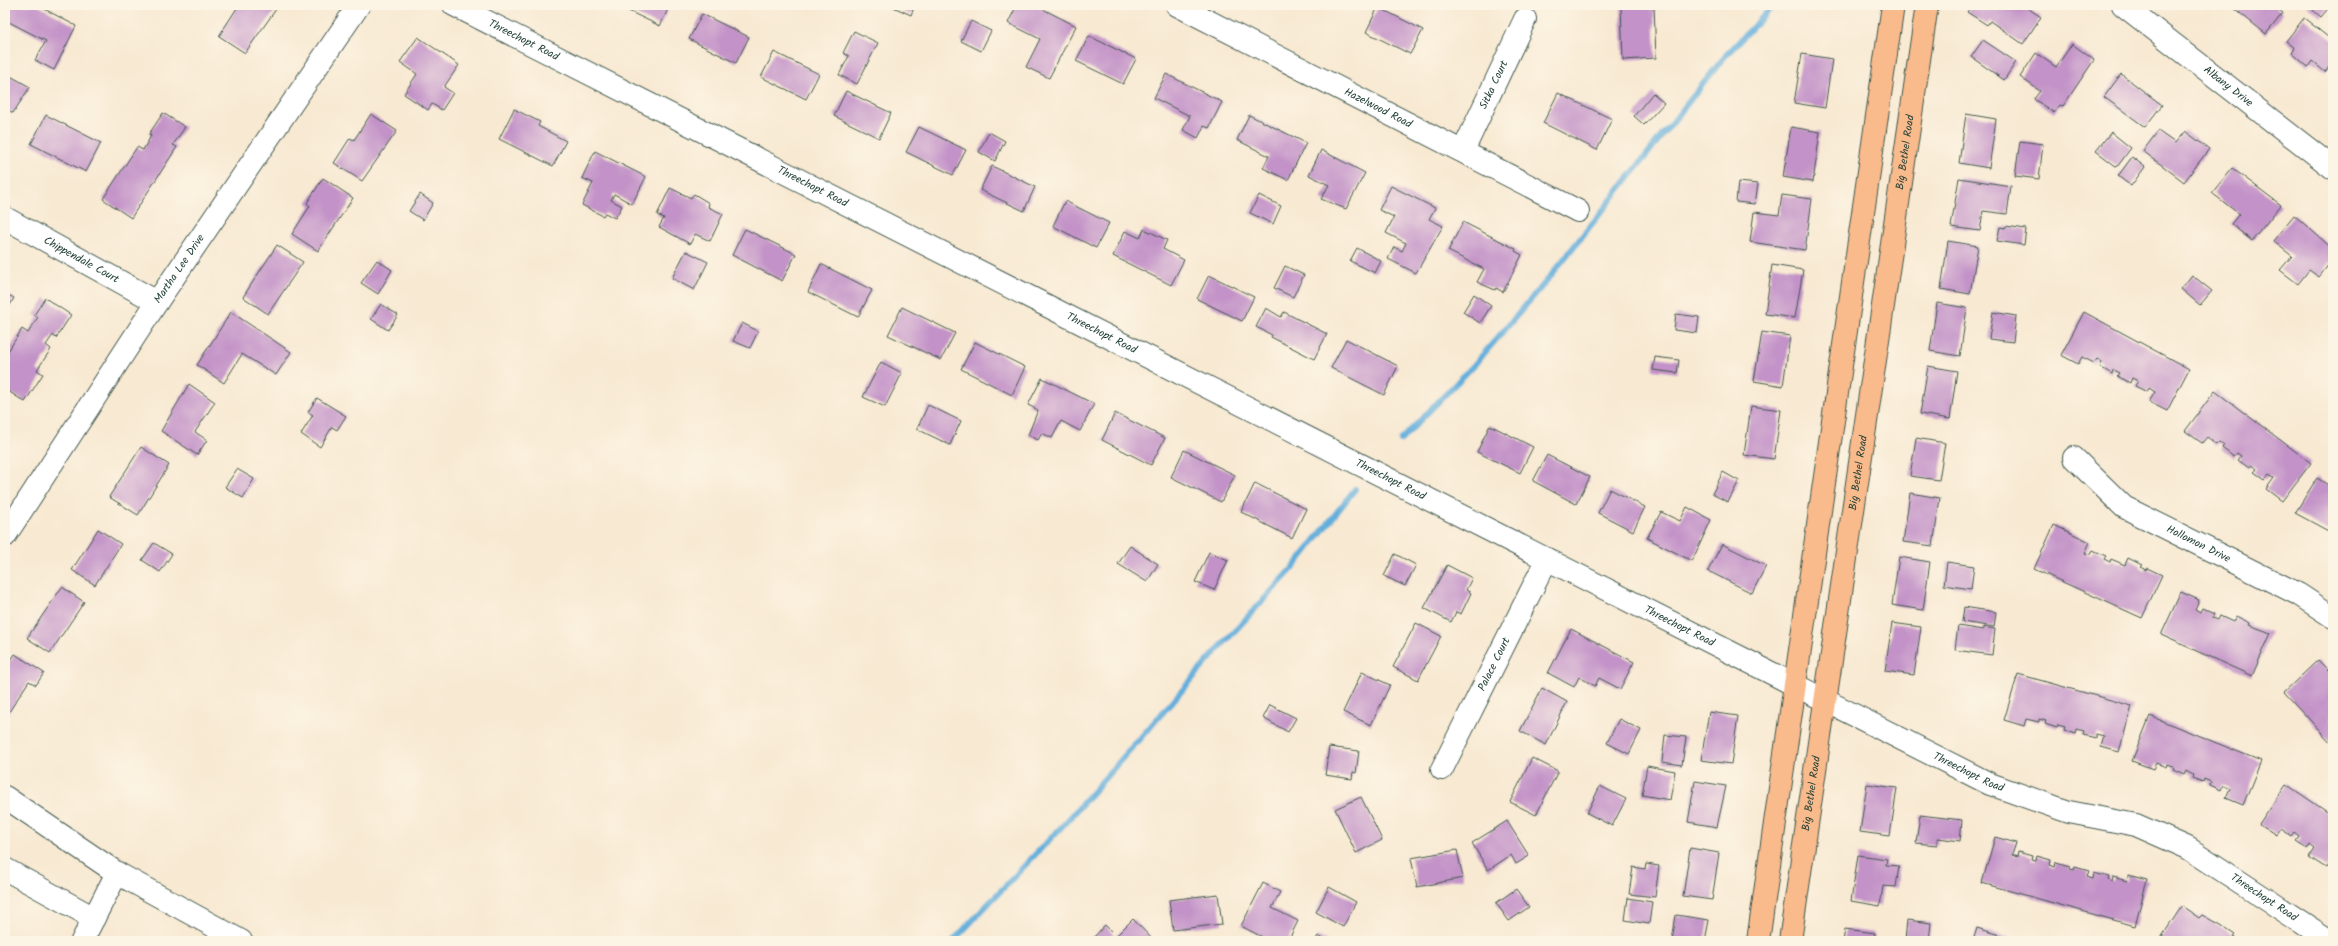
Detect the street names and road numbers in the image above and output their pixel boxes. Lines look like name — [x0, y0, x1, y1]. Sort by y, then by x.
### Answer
street label: Threechopt Road — [485, 15, 563, 66]
street label: Sitka Court — [1475, 57, 1514, 112]
street label: Albany Drive — [2199, 61, 2257, 112]
street label: Hazelwood Road — [1341, 83, 1416, 134]
street label: Big Bethel Road — [1891, 113, 1920, 191]
street label: Threechopt Road — [774, 161, 851, 213]
street label: Martha Lee Drive — [149, 231, 210, 307]
street label: Chippendale Court — [40, 232, 123, 289]
street label: Threechopt Road — [1063, 308, 1140, 359]
street label: Big Bethel Road — [1844, 434, 1873, 512]
street label: Threechopt Road — [1352, 454, 1429, 506]
street label: Hollomon Drive — [2163, 520, 2234, 568]
street label: Threechopt Road — [1641, 601, 1718, 652]
street label: Palace Court — [1473, 634, 1516, 694]
street label: Threechopt Road — [1930, 748, 2007, 797]
street label: Big Bethel Road — [1797, 754, 1826, 832]
street label: Threechopt Road — [2227, 869, 2302, 927]

